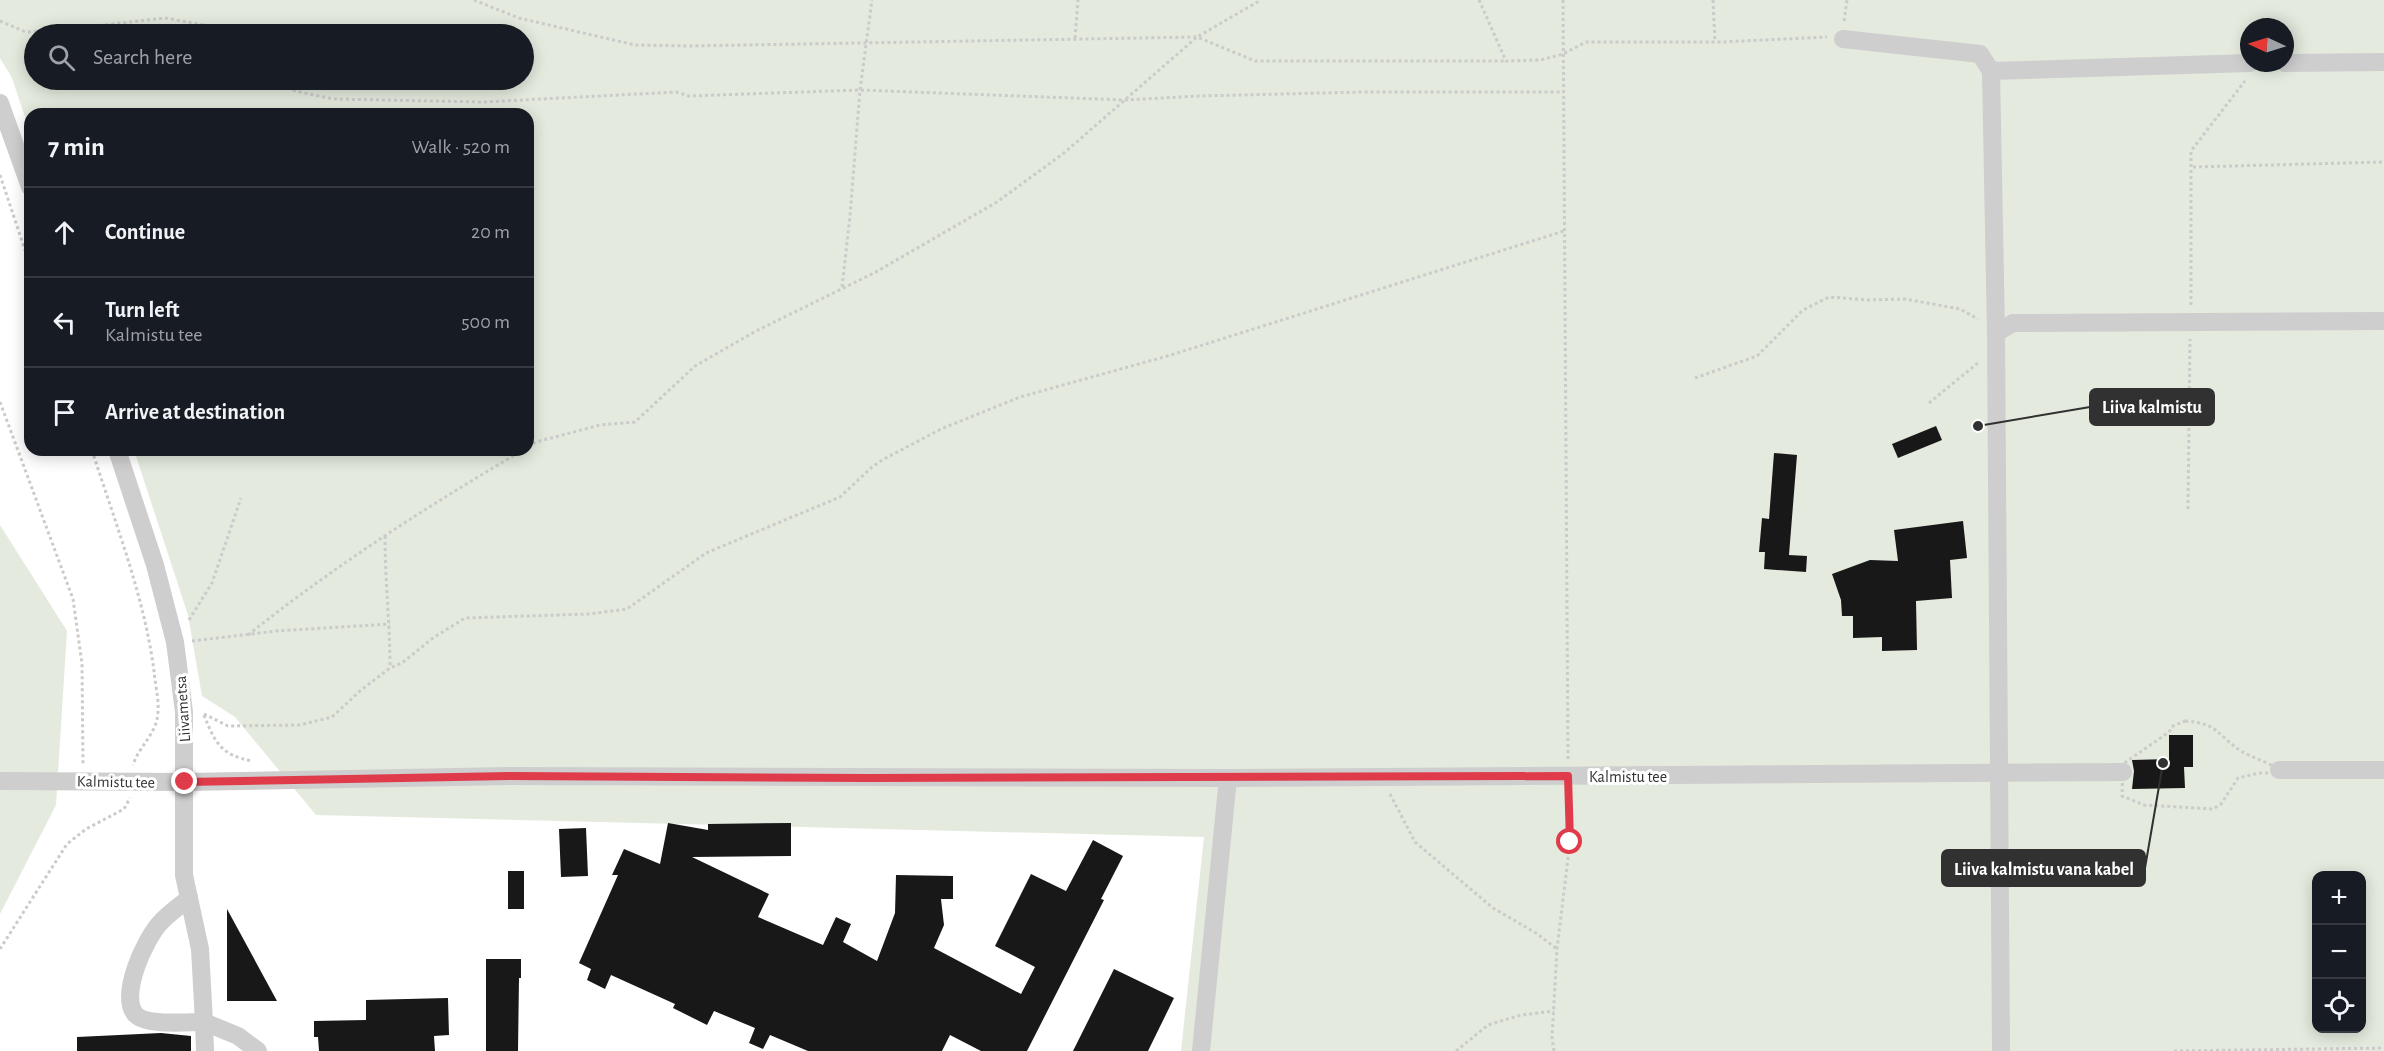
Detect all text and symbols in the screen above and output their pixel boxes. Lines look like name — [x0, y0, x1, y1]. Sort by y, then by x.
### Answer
north arrow — [2240, 18, 2294, 72]
search box — [24, 24, 534, 90]
icon: search — [45, 41, 78, 74]
text: Search here — [93, 46, 192, 68]
text: 7 min — [48, 134, 105, 160]
text: Walk · 520 m — [411, 137, 510, 157]
icon: ahead — [48, 216, 81, 249]
text: Continue — [105, 221, 185, 243]
text: 20 m — [471, 222, 510, 242]
text: Turn left — [105, 299, 179, 321]
icon: left — [48, 306, 81, 339]
text: 500 m — [461, 312, 510, 332]
text: Kalmistu tee — [105, 325, 203, 345]
callout: Liiva kalmistu — [2090, 389, 2214, 425]
icon: arrive — [48, 396, 81, 429]
text: Liiva kalmistu — [2102, 399, 2203, 417]
text: Arrive at destination — [105, 401, 285, 423]
street label: Liivametsa — [173, 675, 193, 743]
route end — [171, 768, 197, 794]
street label: Kalmistu tee — [1589, 769, 1667, 785]
street label: Kalmistu tee — [77, 773, 155, 791]
route start — [1556, 828, 1582, 854]
callout: Liiva kalmistu vana kabel — [1942, 850, 2145, 886]
text: Liiva kalmistu vana kabel — [1954, 861, 2134, 879]
map controls — [2312, 871, 2366, 1033]
button: + — [2312, 871, 2366, 925]
button: − — [2312, 925, 2366, 979]
button: locate — [2312, 979, 2366, 1033]

